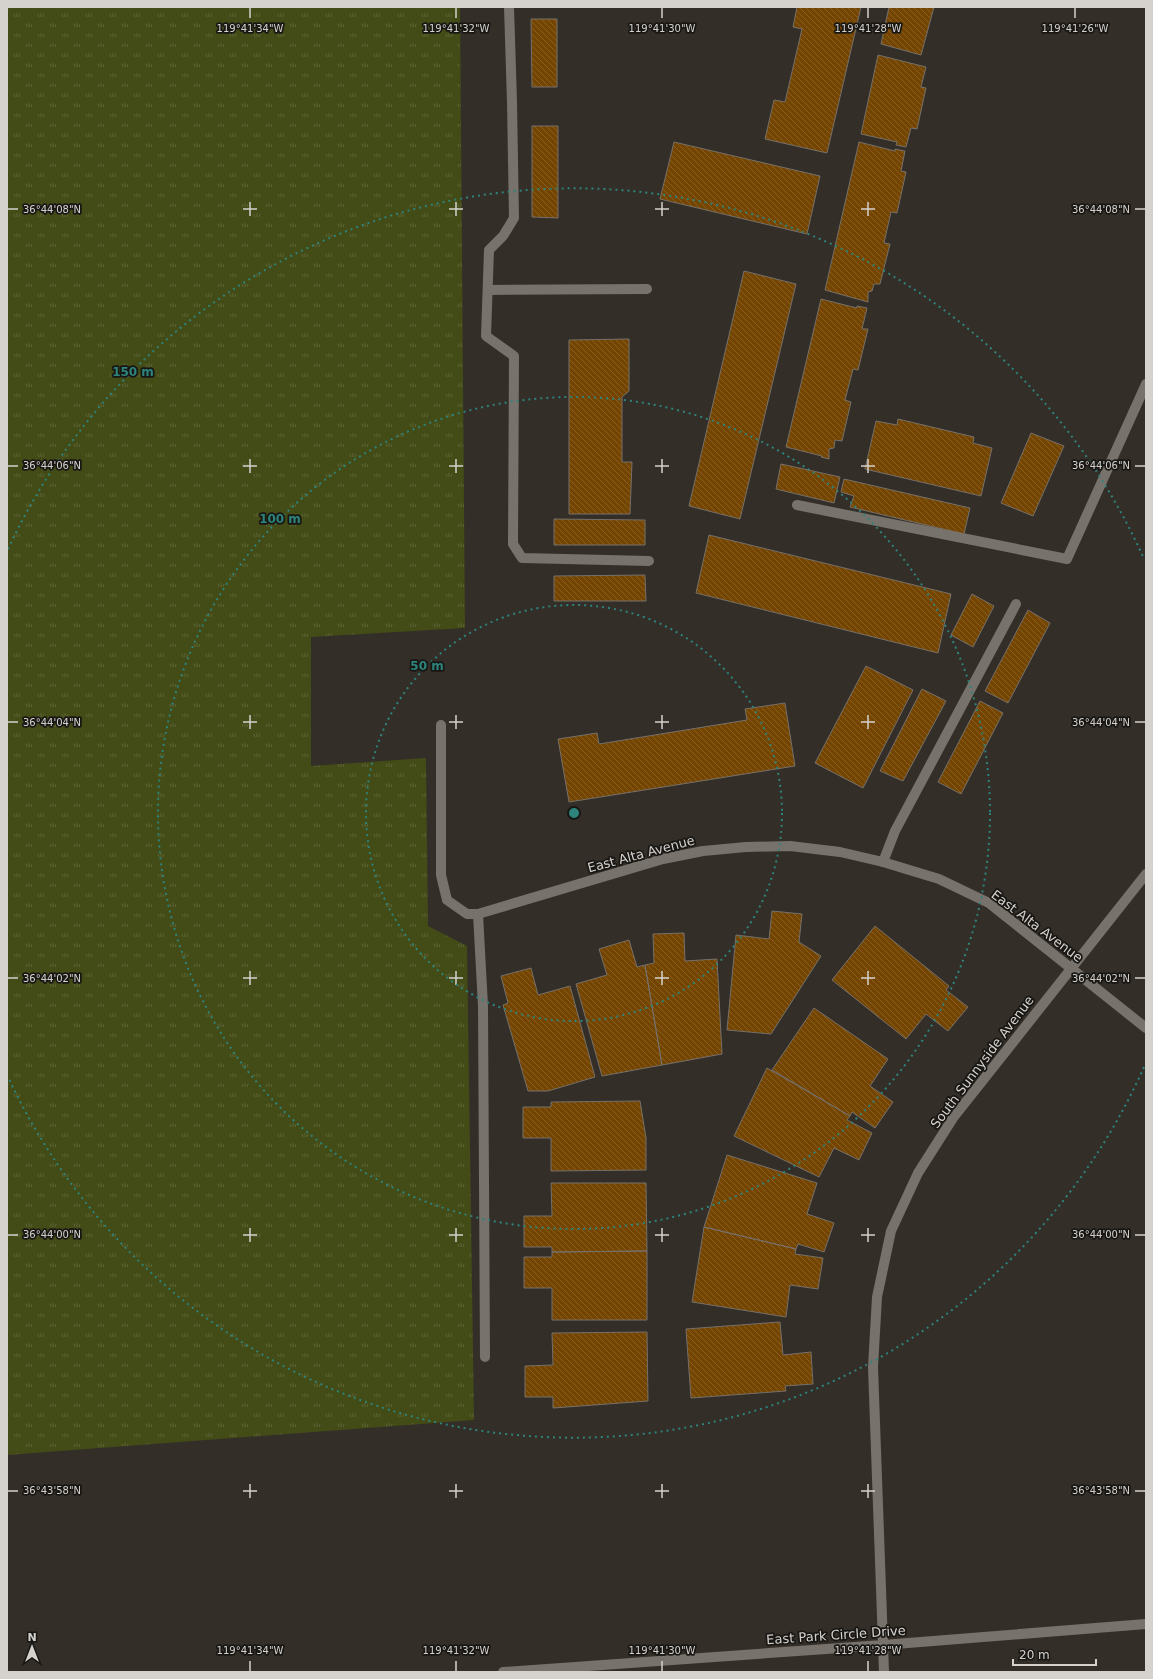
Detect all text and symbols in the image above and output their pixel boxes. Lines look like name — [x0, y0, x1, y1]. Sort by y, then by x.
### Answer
text: 119°41'34"W — [217, 23, 283, 34]
text: 119°41'32"W — [423, 23, 489, 34]
text: 119°41'30"W — [629, 23, 695, 34]
text: 119°41'28"W — [835, 23, 901, 34]
text: 119°41'26"W — [1042, 23, 1108, 34]
text: 36°44'08"N — [23, 204, 81, 215]
text: 36°44'08"N — [1072, 204, 1130, 215]
text: 150 m — [112, 365, 154, 379]
text: 36°44'06"N — [23, 460, 81, 471]
text: 36°44'06"N — [1072, 460, 1130, 471]
text: 100 m — [259, 512, 301, 526]
text: 50 m — [410, 659, 444, 673]
text: 36°44'04"N — [23, 717, 81, 728]
text: 36°44'04"N — [1072, 717, 1130, 728]
centre of rings — [567, 806, 581, 820]
street label: East Alta Avenue — [586, 832, 696, 876]
street label: East Alta Avenue — [988, 887, 1086, 965]
text: 36°44'02"N — [23, 973, 81, 984]
text: 36°44'02"N — [1072, 973, 1130, 984]
street label: South Sunnyside Avenue — [927, 993, 1037, 1131]
text: 36°44'00"N — [23, 1229, 81, 1240]
text: 36°44'00"N — [1072, 1229, 1130, 1240]
text: 36°43'58"N — [23, 1485, 81, 1496]
text: 36°43'58"N — [1072, 1485, 1130, 1496]
street label: East Park Circle Drive — [766, 1623, 906, 1647]
north arrow — [12, 1627, 52, 1667]
text: N — [27, 1631, 37, 1644]
scale bar — [1013, 1641, 1096, 1667]
text: 119°41'34"W — [217, 1645, 283, 1656]
text: 119°41'32"W — [423, 1645, 489, 1656]
text: 119°41'30"W — [629, 1645, 695, 1656]
text: 119°41'28"W — [835, 1645, 901, 1656]
text: 20 m — [1019, 1648, 1050, 1662]

